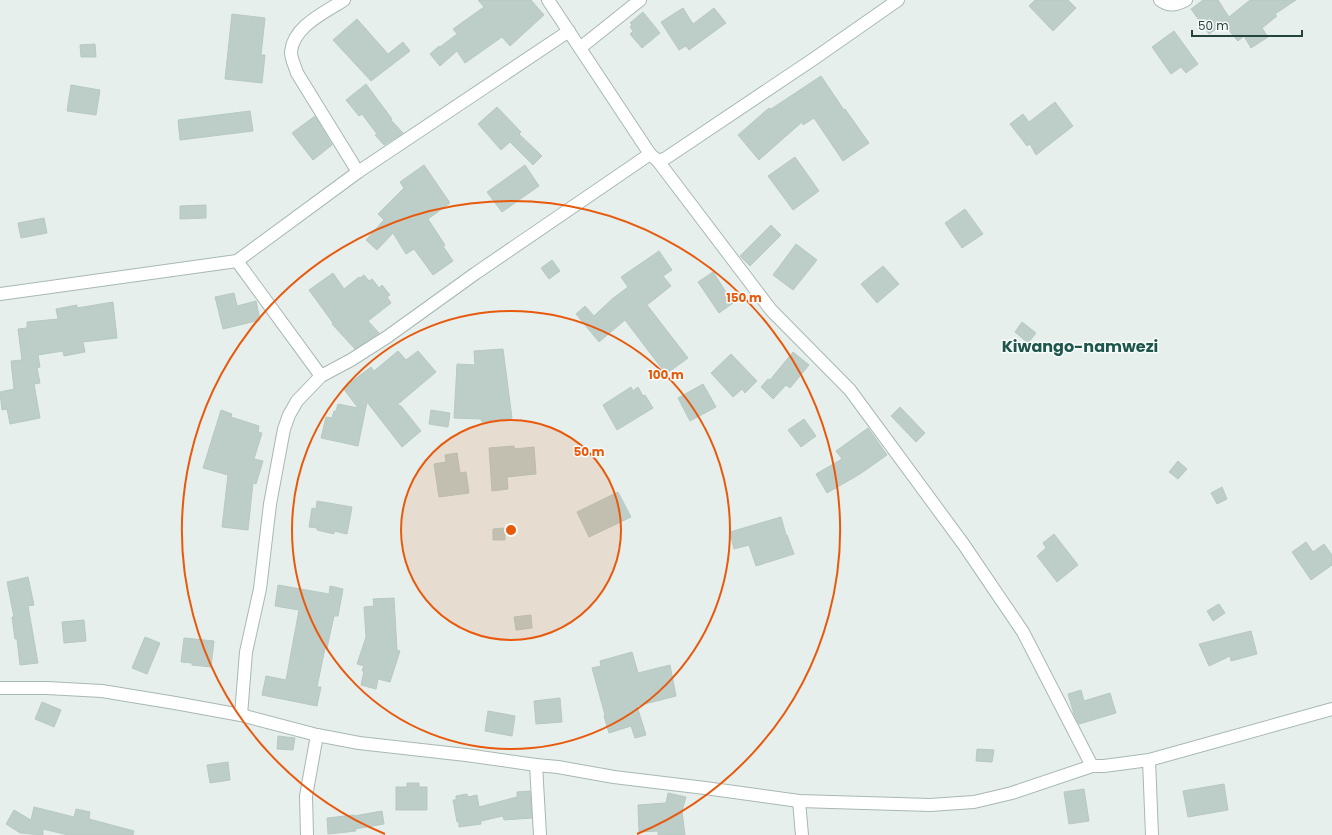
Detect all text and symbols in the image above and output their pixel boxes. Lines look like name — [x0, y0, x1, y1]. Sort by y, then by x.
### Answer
scale bar — [1192, 12, 1302, 38]
text: 50 m — [1198, 17, 1229, 34]
text: 150 m — [726, 289, 762, 306]
district label: Kiwango-namwezi — [1002, 335, 1158, 358]
text: 100 m — [648, 366, 684, 383]
text: 50 m — [574, 443, 605, 460]
centre of rings — [504, 523, 518, 537]

